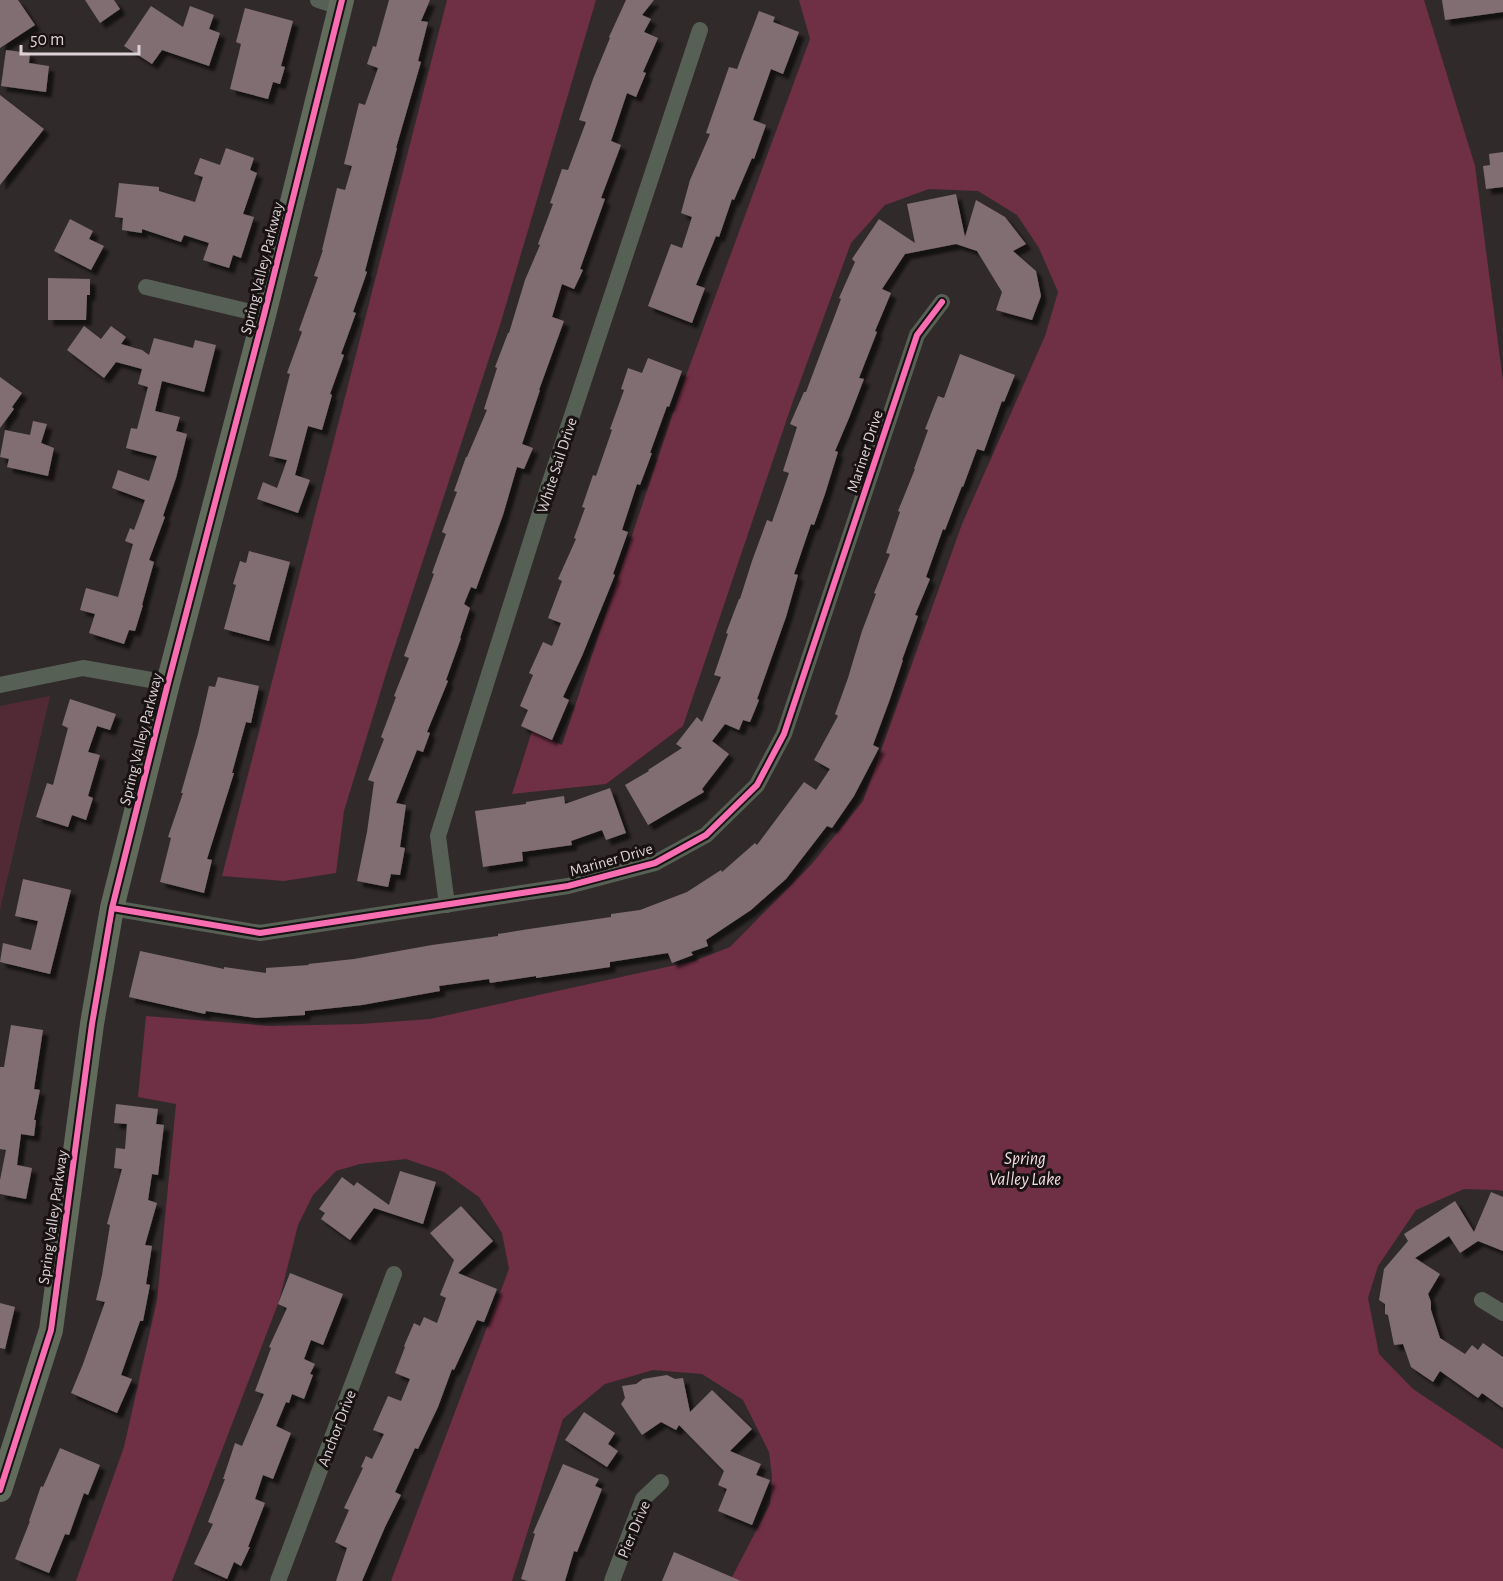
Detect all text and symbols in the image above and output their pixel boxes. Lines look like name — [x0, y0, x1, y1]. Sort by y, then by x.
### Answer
scale bar — [21, 18, 140, 56]
text: 50 m — [30, 31, 64, 49]
street label: Spring Valley Parkway — [238, 200, 287, 336]
street label: Mariner Drive — [844, 408, 886, 494]
street label: White Sail Drive — [534, 415, 580, 515]
street label: Spring Valley Parkway — [117, 671, 166, 807]
street label: Mariner Drive — [568, 840, 655, 879]
street label: Spring Valley Parkway — [36, 1149, 71, 1286]
water label: Spring Valley Lake — [989, 1150, 1061, 1189]
street label: Anchor Drive — [315, 1388, 359, 1469]
street label: Pier Drive — [615, 1498, 653, 1560]

